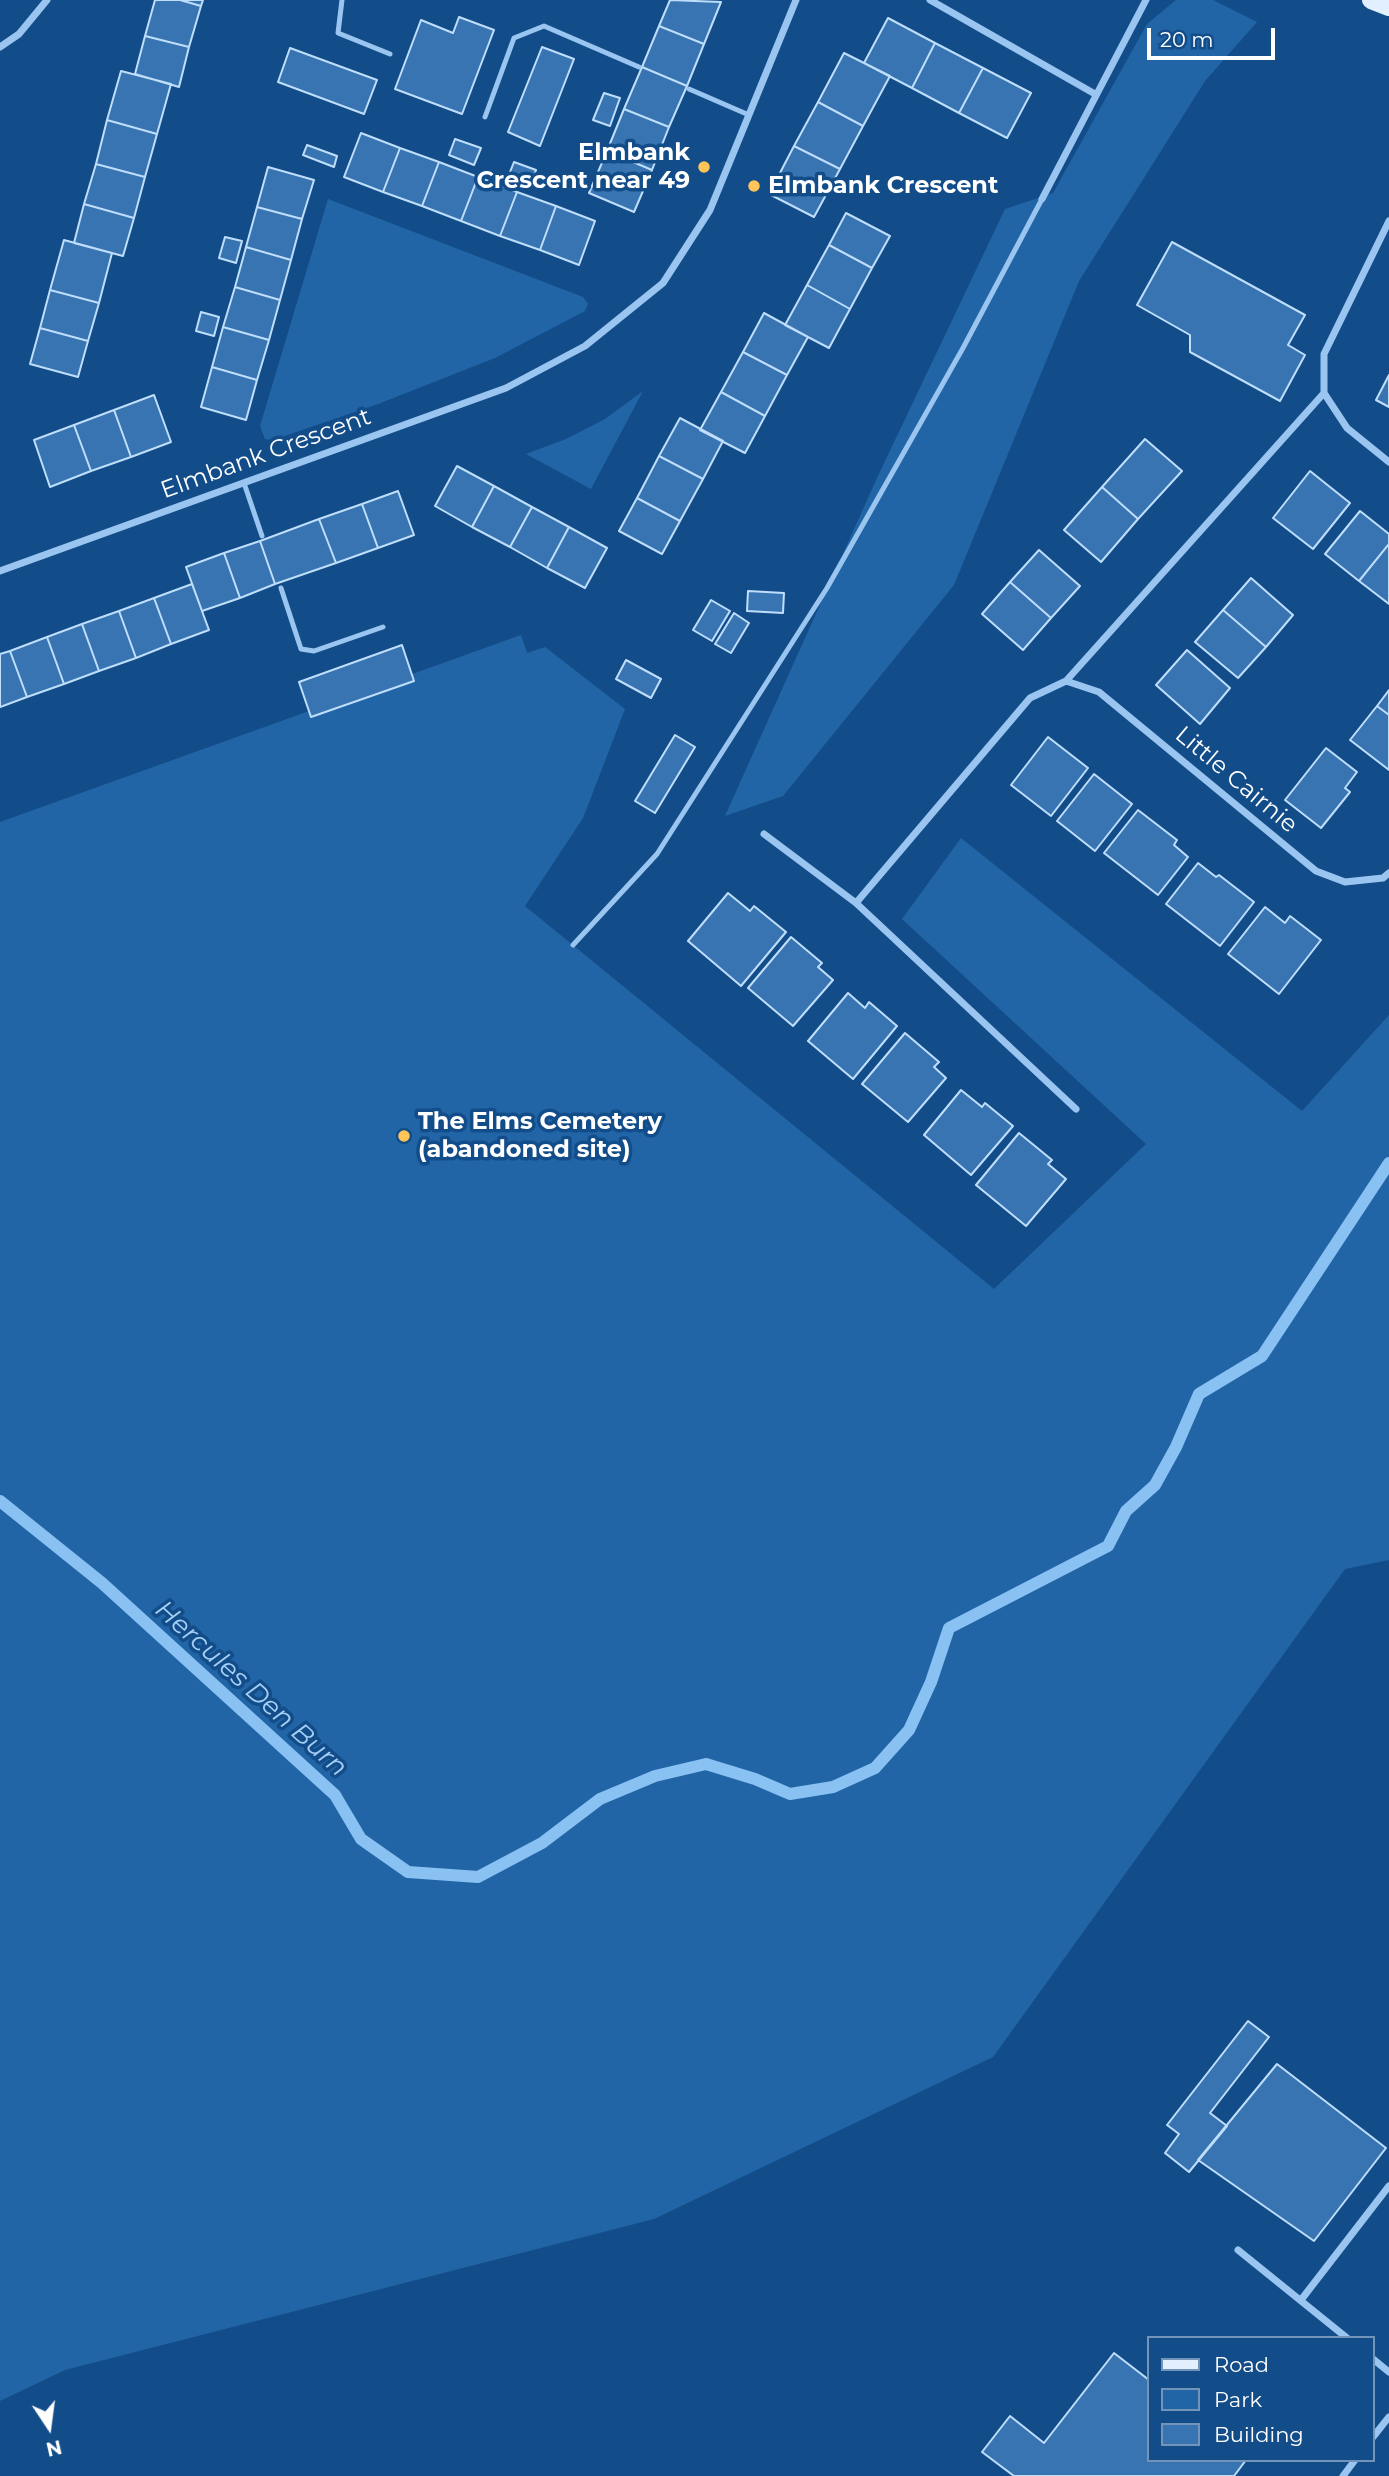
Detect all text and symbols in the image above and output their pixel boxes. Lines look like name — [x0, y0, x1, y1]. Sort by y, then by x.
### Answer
scale bar — [1151, 14, 1279, 58]
text: 20 m — [1160, 27, 1214, 52]
place label: Elmbank Crescent near 49 — [476, 139, 690, 195]
marker: Elmbank Crescent near 49 — [696, 159, 712, 175]
place label: Elmbank Crescent — [768, 172, 998, 200]
marker: Elmbank Crescent — [746, 178, 762, 194]
street label: Elmbank Crescent — [157, 403, 375, 505]
street label: Little Cairnie — [1169, 720, 1303, 840]
place label: The Elms Cemetery (abandoned site) — [418, 1108, 662, 1164]
marker: The Elms Cemetery (abandoned site) — [396, 1128, 412, 1144]
water label: Hercules Den Burn — [149, 1595, 353, 1783]
legend — [1148, 2336, 1375, 2462]
text: Road — [1214, 2352, 1269, 2377]
text: Park — [1214, 2387, 1262, 2412]
north arrow — [14, 2392, 84, 2462]
text: Building — [1214, 2422, 1304, 2447]
text: N — [44, 2435, 64, 2461]

